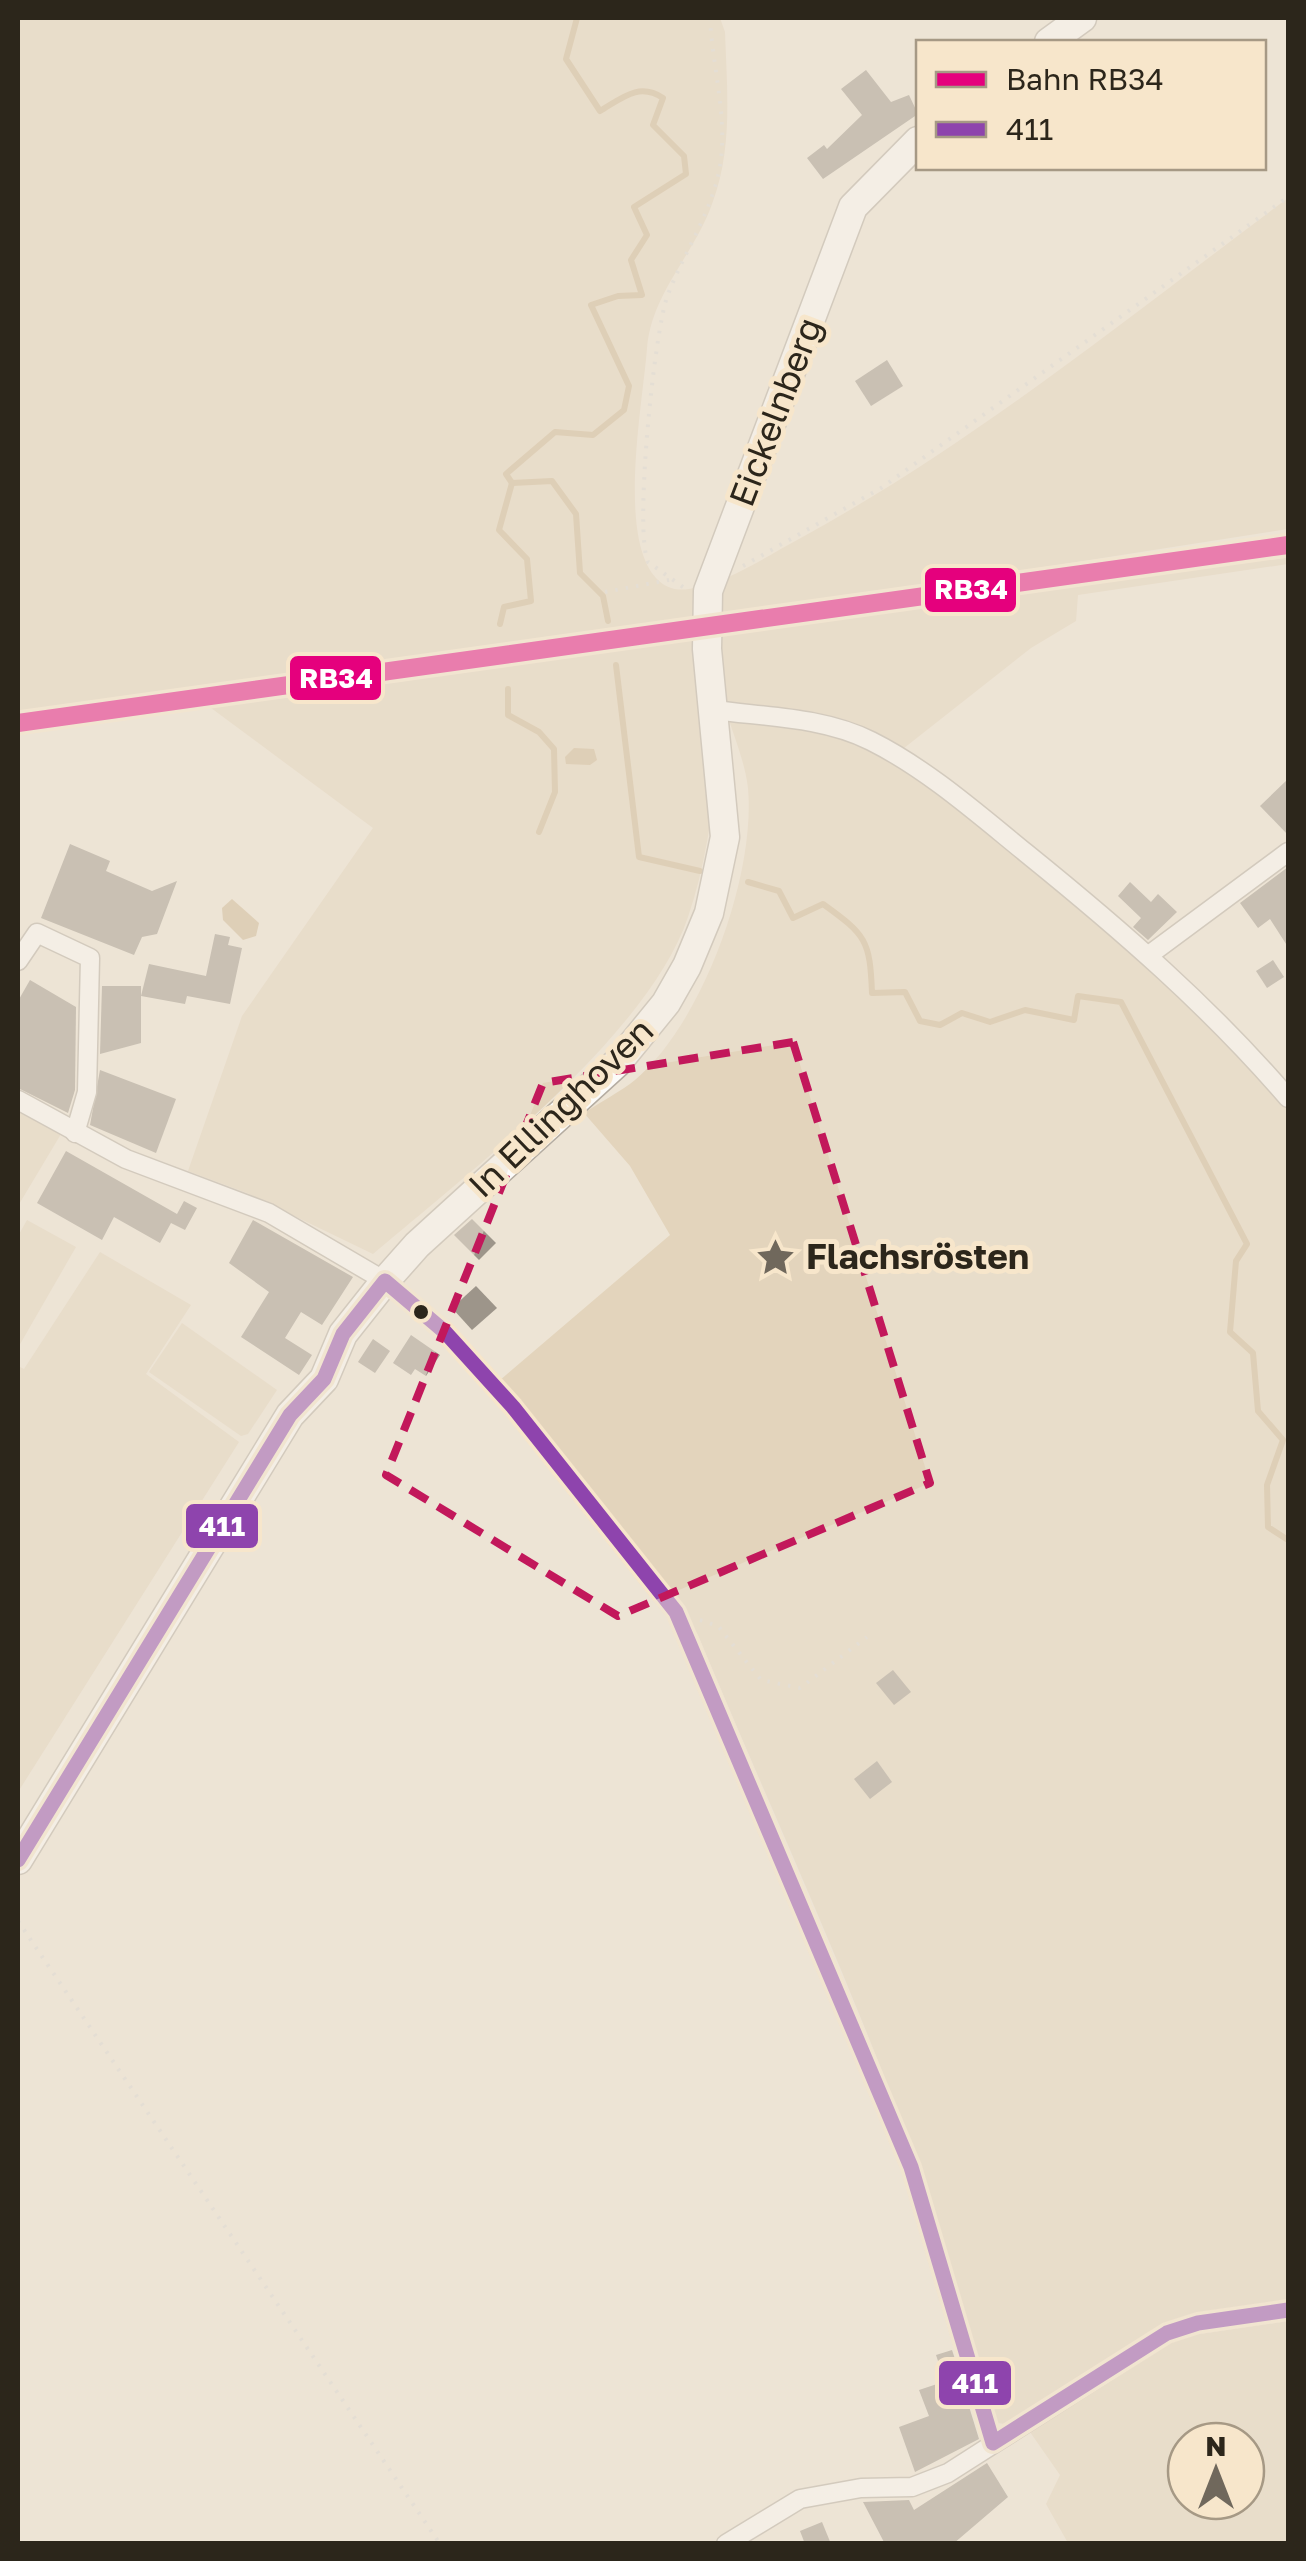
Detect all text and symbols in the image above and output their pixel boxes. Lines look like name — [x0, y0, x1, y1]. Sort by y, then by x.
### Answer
legend — [916, 40, 1266, 170]
text: Bahn RB34 — [1006, 61, 1164, 97]
text: 411 — [1006, 111, 1053, 147]
street label: Eickelnberg — [720, 311, 830, 512]
line badge: RB34 — [923, 566, 1018, 614]
text: RB34 — [934, 572, 1008, 605]
line badge: RB34 — [288, 654, 383, 702]
text: RB34 — [299, 661, 373, 694]
street label: In Ellinghoven — [459, 1009, 661, 1206]
place label: Flachsrösten — [806, 1235, 1029, 1277]
place icon: Flachsrösten — [755, 1236, 797, 1278]
unlabelled marker — [411, 1302, 431, 1322]
line badge: 411 — [184, 1502, 260, 1550]
text: 411 — [199, 1509, 245, 1542]
line badge: 411 — [937, 2359, 1013, 2407]
text: 411 — [952, 2366, 998, 2399]
north arrow — [1166, 2421, 1266, 2521]
text: N — [1205, 2429, 1227, 2462]

